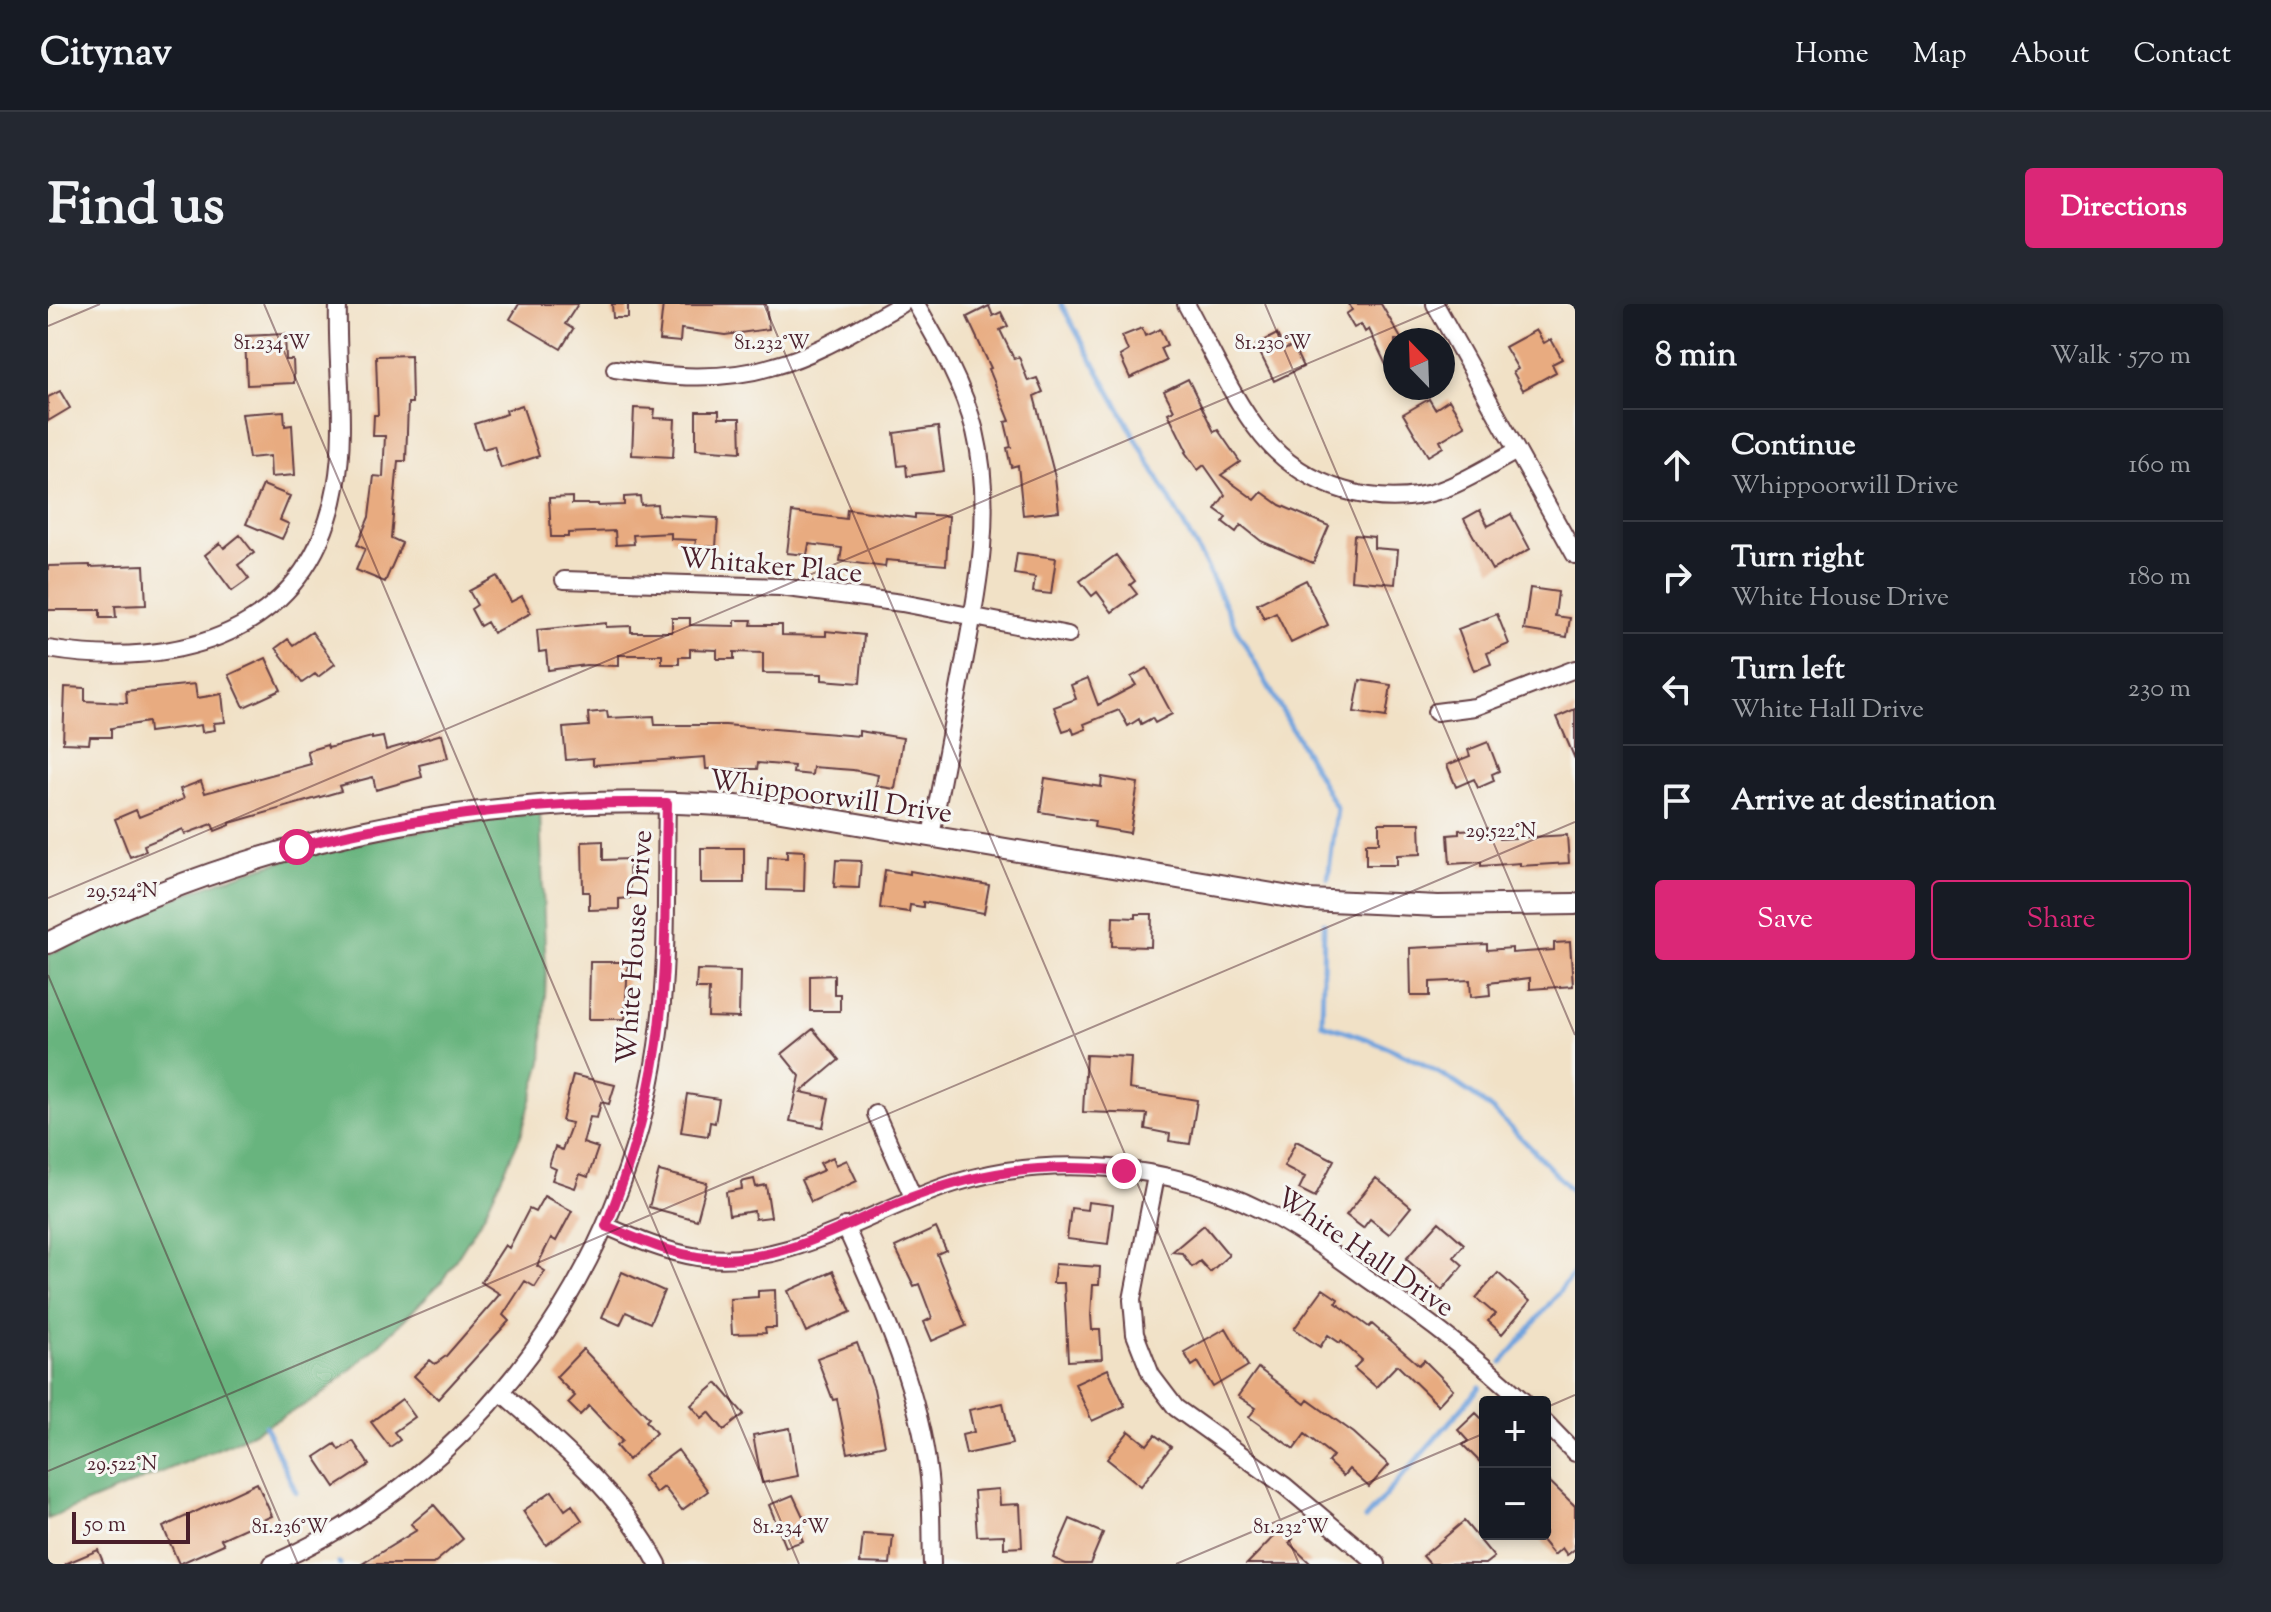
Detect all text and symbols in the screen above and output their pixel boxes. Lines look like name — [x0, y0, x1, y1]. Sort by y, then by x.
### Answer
text: Citynav — [40, 28, 172, 82]
text: Home — [1795, 35, 1869, 75]
text: Map — [1913, 35, 1967, 75]
text: About — [2011, 35, 2089, 75]
text: Contact — [2133, 35, 2231, 75]
text: Find us — [48, 168, 224, 249]
button: Directions — [2025, 168, 2223, 248]
north arrow — [1383, 328, 1455, 400]
text: 81.234°W — [234, 330, 310, 359]
text: 81.232°W — [734, 330, 810, 359]
text: 81.230°W — [1235, 330, 1311, 359]
text: 8 min — [1655, 332, 1737, 381]
text: Walk · 570 m — [2050, 338, 2191, 375]
text: Continue — [1731, 425, 1856, 468]
icon: ahead — [1655, 443, 1699, 487]
text: 160 m — [2128, 447, 2191, 484]
text: Whippoorwill Drive — [1731, 468, 1959, 505]
text: Turn right — [1731, 537, 1864, 580]
street label: Whitaker Place — [677, 539, 864, 595]
icon: right — [1655, 555, 1699, 599]
text: 180 m — [2128, 559, 2191, 596]
text: White House Drive — [1731, 580, 1949, 617]
text: Turn left — [1731, 649, 1845, 692]
icon: left — [1655, 667, 1699, 711]
text: 230 m — [2128, 671, 2191, 708]
text: White Hall Drive — [1731, 692, 1924, 729]
street label: Whippoorwill Drive — [706, 761, 955, 835]
icon: arrive — [1655, 779, 1699, 823]
text: Arrive at destination — [1731, 780, 1996, 823]
text: 29.522°N — [1466, 818, 1536, 847]
route start — [279, 829, 315, 865]
street label: White House Drive — [608, 829, 664, 1066]
text: 29.524°N — [86, 878, 158, 907]
button: Save — [1655, 880, 1915, 960]
button: Share — [1931, 880, 2191, 960]
route end — [1106, 1153, 1142, 1189]
street label: White Hall Drive — [1267, 1179, 1462, 1328]
map controls — [1479, 1396, 1551, 1540]
button: + — [1479, 1396, 1551, 1468]
text: 29.522°N — [87, 1451, 157, 1480]
button: − — [1479, 1468, 1551, 1540]
scale bar — [72, 1508, 190, 1544]
text: 50 m — [84, 1510, 126, 1542]
text: 81.236°W — [252, 1514, 328, 1543]
text: 81.234°W — [753, 1514, 829, 1543]
text: 81.232°W — [1253, 1514, 1329, 1543]

